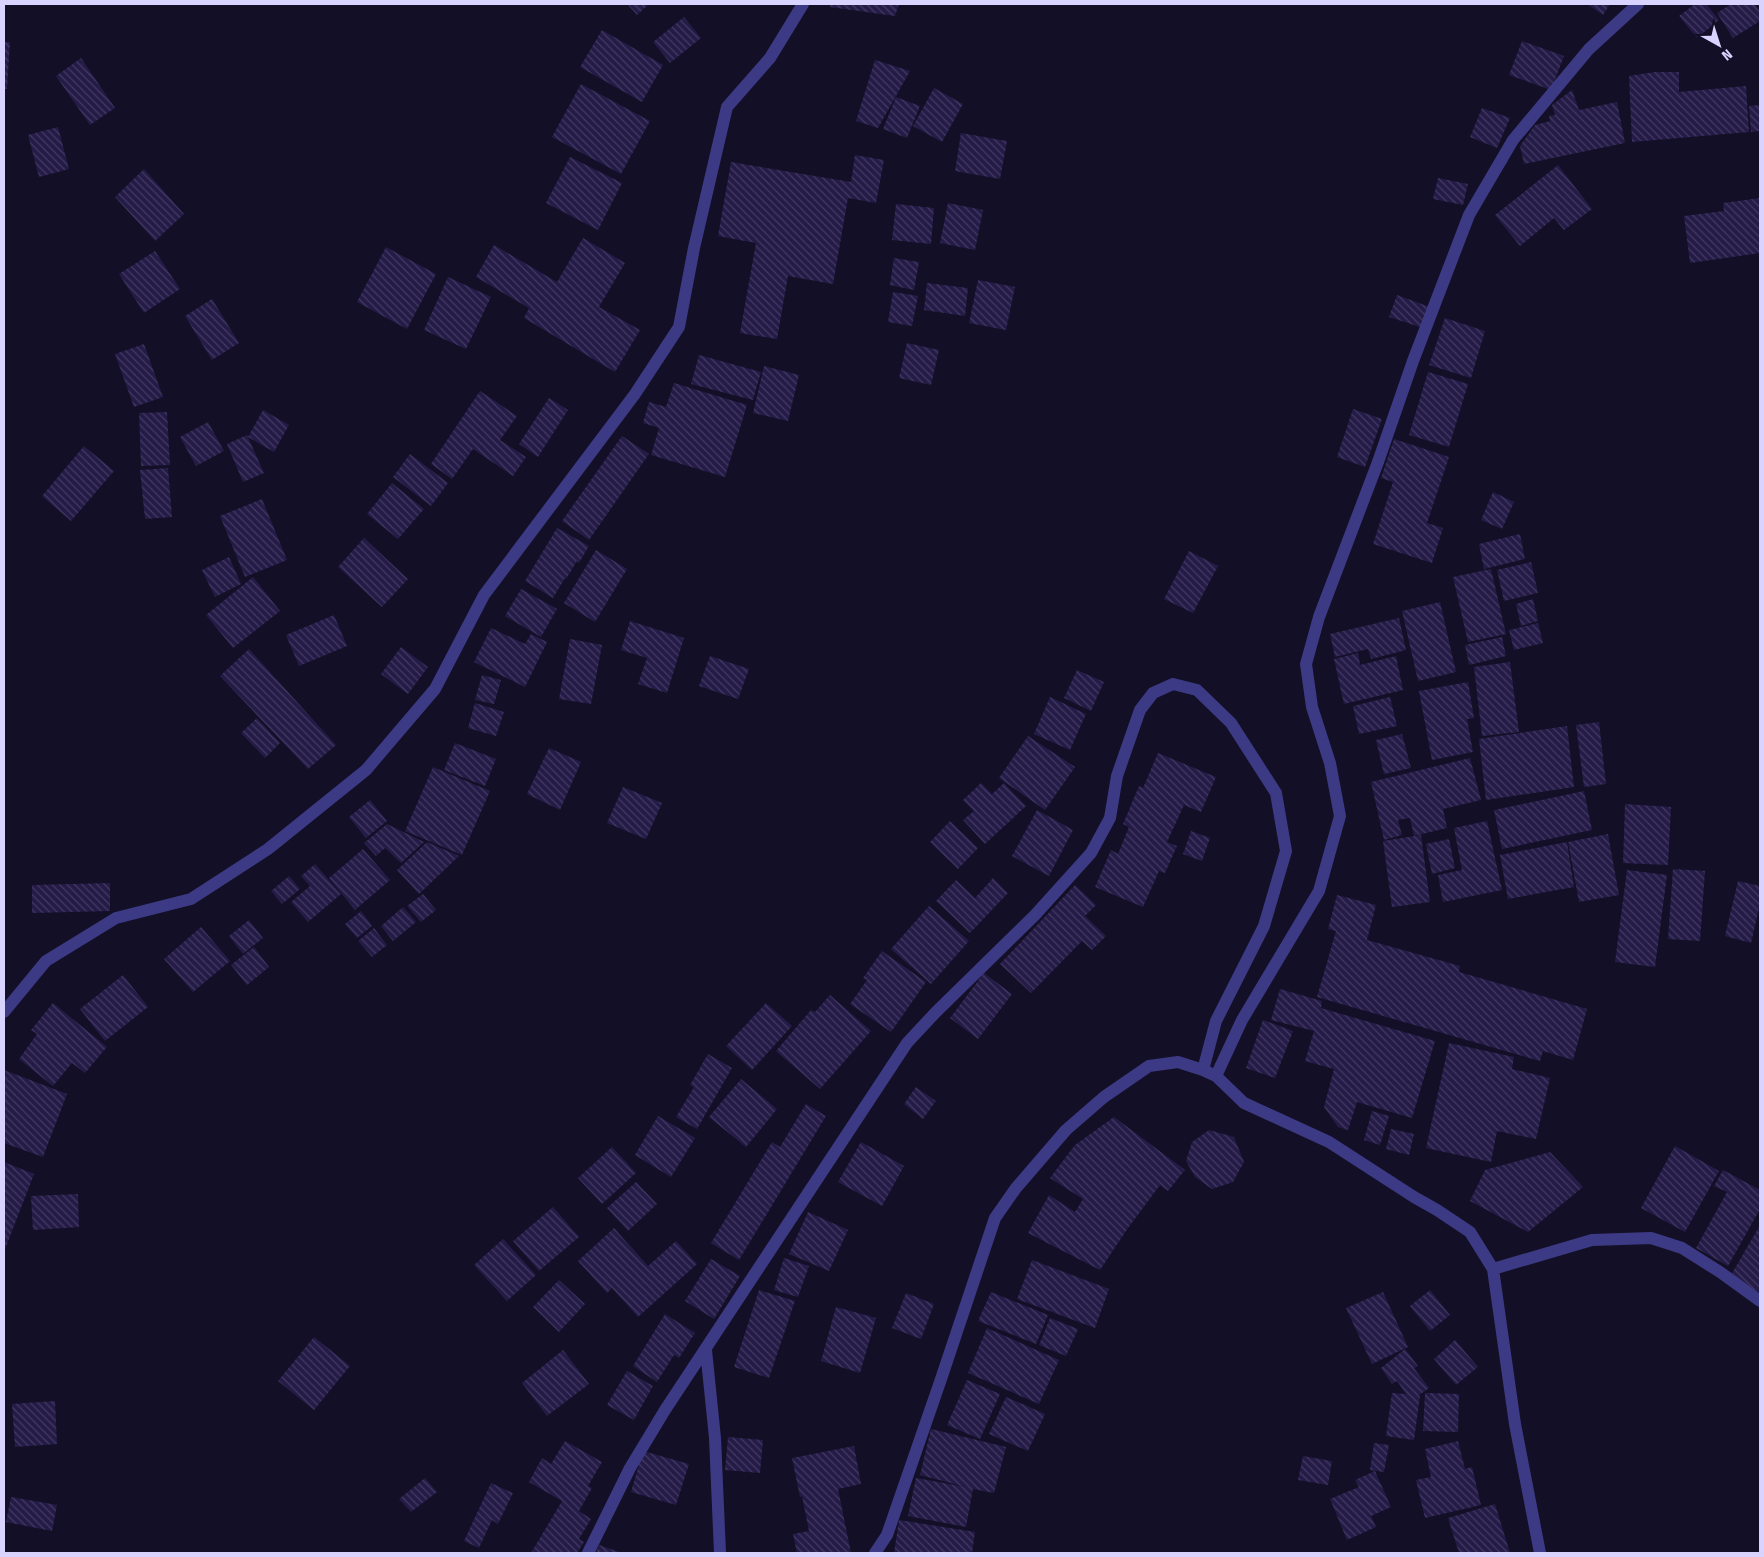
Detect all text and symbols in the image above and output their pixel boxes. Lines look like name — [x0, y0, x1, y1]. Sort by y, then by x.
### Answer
north arrow — [1694, 20, 1744, 70]
text: N — [1718, 45, 1735, 64]

